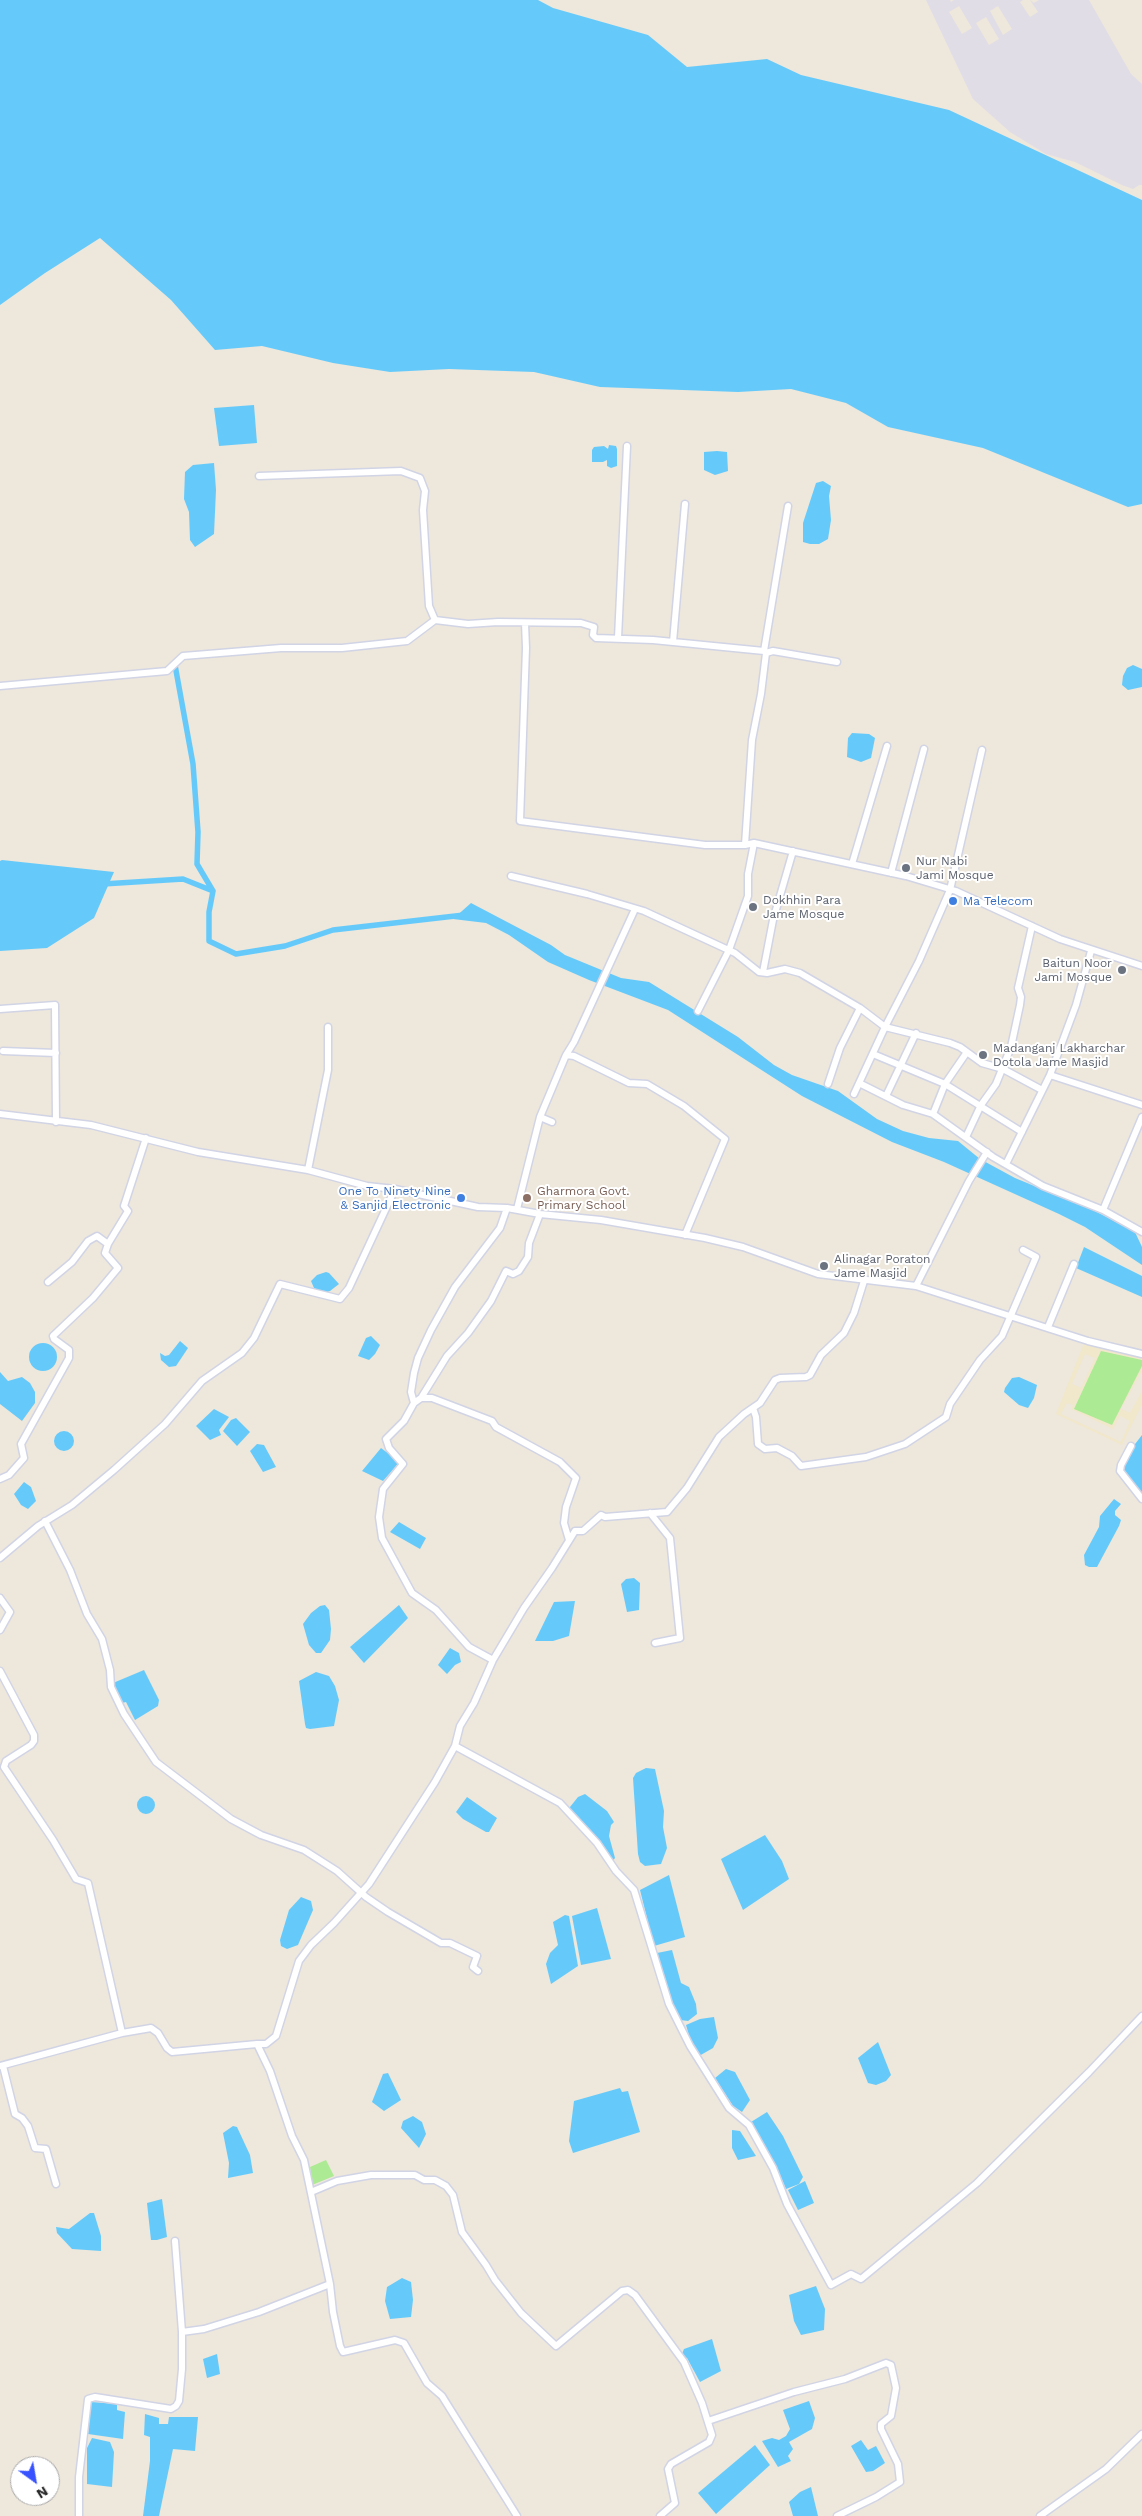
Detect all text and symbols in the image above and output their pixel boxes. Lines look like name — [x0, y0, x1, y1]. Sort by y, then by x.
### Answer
place label: Nur Nabi Jami Mosque — [916, 854, 994, 882]
marker: Nur Nabi Jami Mosque — [900, 862, 912, 874]
place label: Dokhhin Para Jame Mosque — [763, 893, 844, 921]
place label: Ma Telecom — [963, 894, 1033, 908]
marker: Ma Telecom — [947, 895, 959, 907]
marker: Dokhhin Para Jame Mosque — [747, 901, 759, 913]
place label: Baitun Noor Jami Mosque — [1034, 956, 1112, 984]
marker: Baitun Noor Jami Mosque — [1116, 964, 1128, 976]
place label: Madanganj Lakharchar Dotola Jame Masjid — [993, 1041, 1125, 1069]
marker: Madanganj Lakharchar Dotola Jame Masjid — [977, 1049, 989, 1061]
place label: One To Ninety Nine & Sanjid Electronic — [339, 1184, 451, 1212]
place label: Gharmora Govt. Primary School — [537, 1184, 629, 1212]
marker: One To Ninety Nine & Sanjid Electronic — [455, 1192, 467, 1204]
marker: Gharmora Govt. Primary School — [521, 1192, 533, 1204]
place label: Alinagar Poraton Jame Masjid — [834, 1252, 931, 1280]
marker: Alinagar Poraton Jame Masjid — [818, 1260, 830, 1272]
north arrow — [10, 2456, 60, 2506]
text: N — [34, 2483, 51, 2502]

